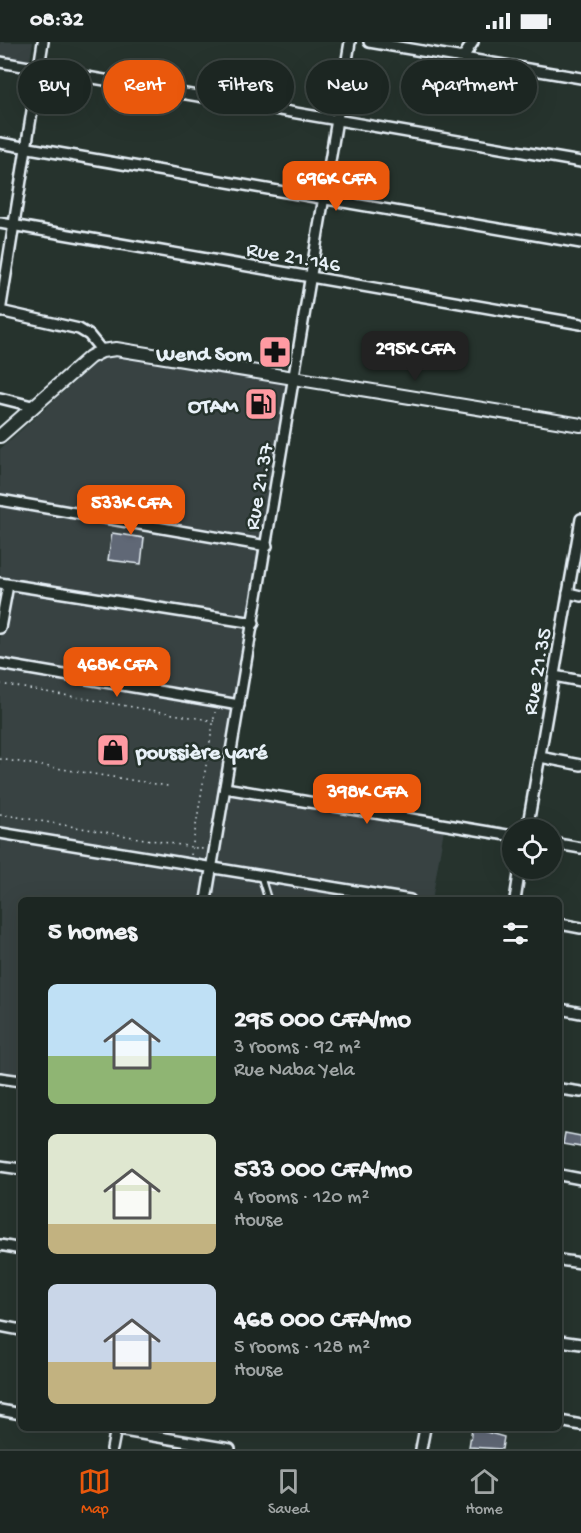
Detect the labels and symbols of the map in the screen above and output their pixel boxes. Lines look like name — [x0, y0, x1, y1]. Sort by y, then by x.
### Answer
pin: 696K CFA — [274, 161, 398, 212]
street label: Rue 21.146 — [244, 238, 343, 280]
pin: 295K CFA — [353, 331, 477, 382]
pharmacy icon: Wend Som — [257, 334, 293, 370]
place label: Wend Som — [155, 343, 252, 369]
fuel station icon: OTAM — [243, 386, 279, 422]
place label: OTAM — [188, 395, 239, 421]
street label: Rue 21.37 — [241, 441, 281, 532]
pin: 533K CFA — [69, 485, 193, 536]
street label: Rue 21.35 — [518, 626, 559, 717]
pin: 468K CFA — [55, 647, 179, 698]
shop icon: poussière yaré — [95, 732, 131, 768]
place label: poussière yaré — [135, 741, 268, 767]
pin: 398K CFA — [305, 774, 429, 825]

